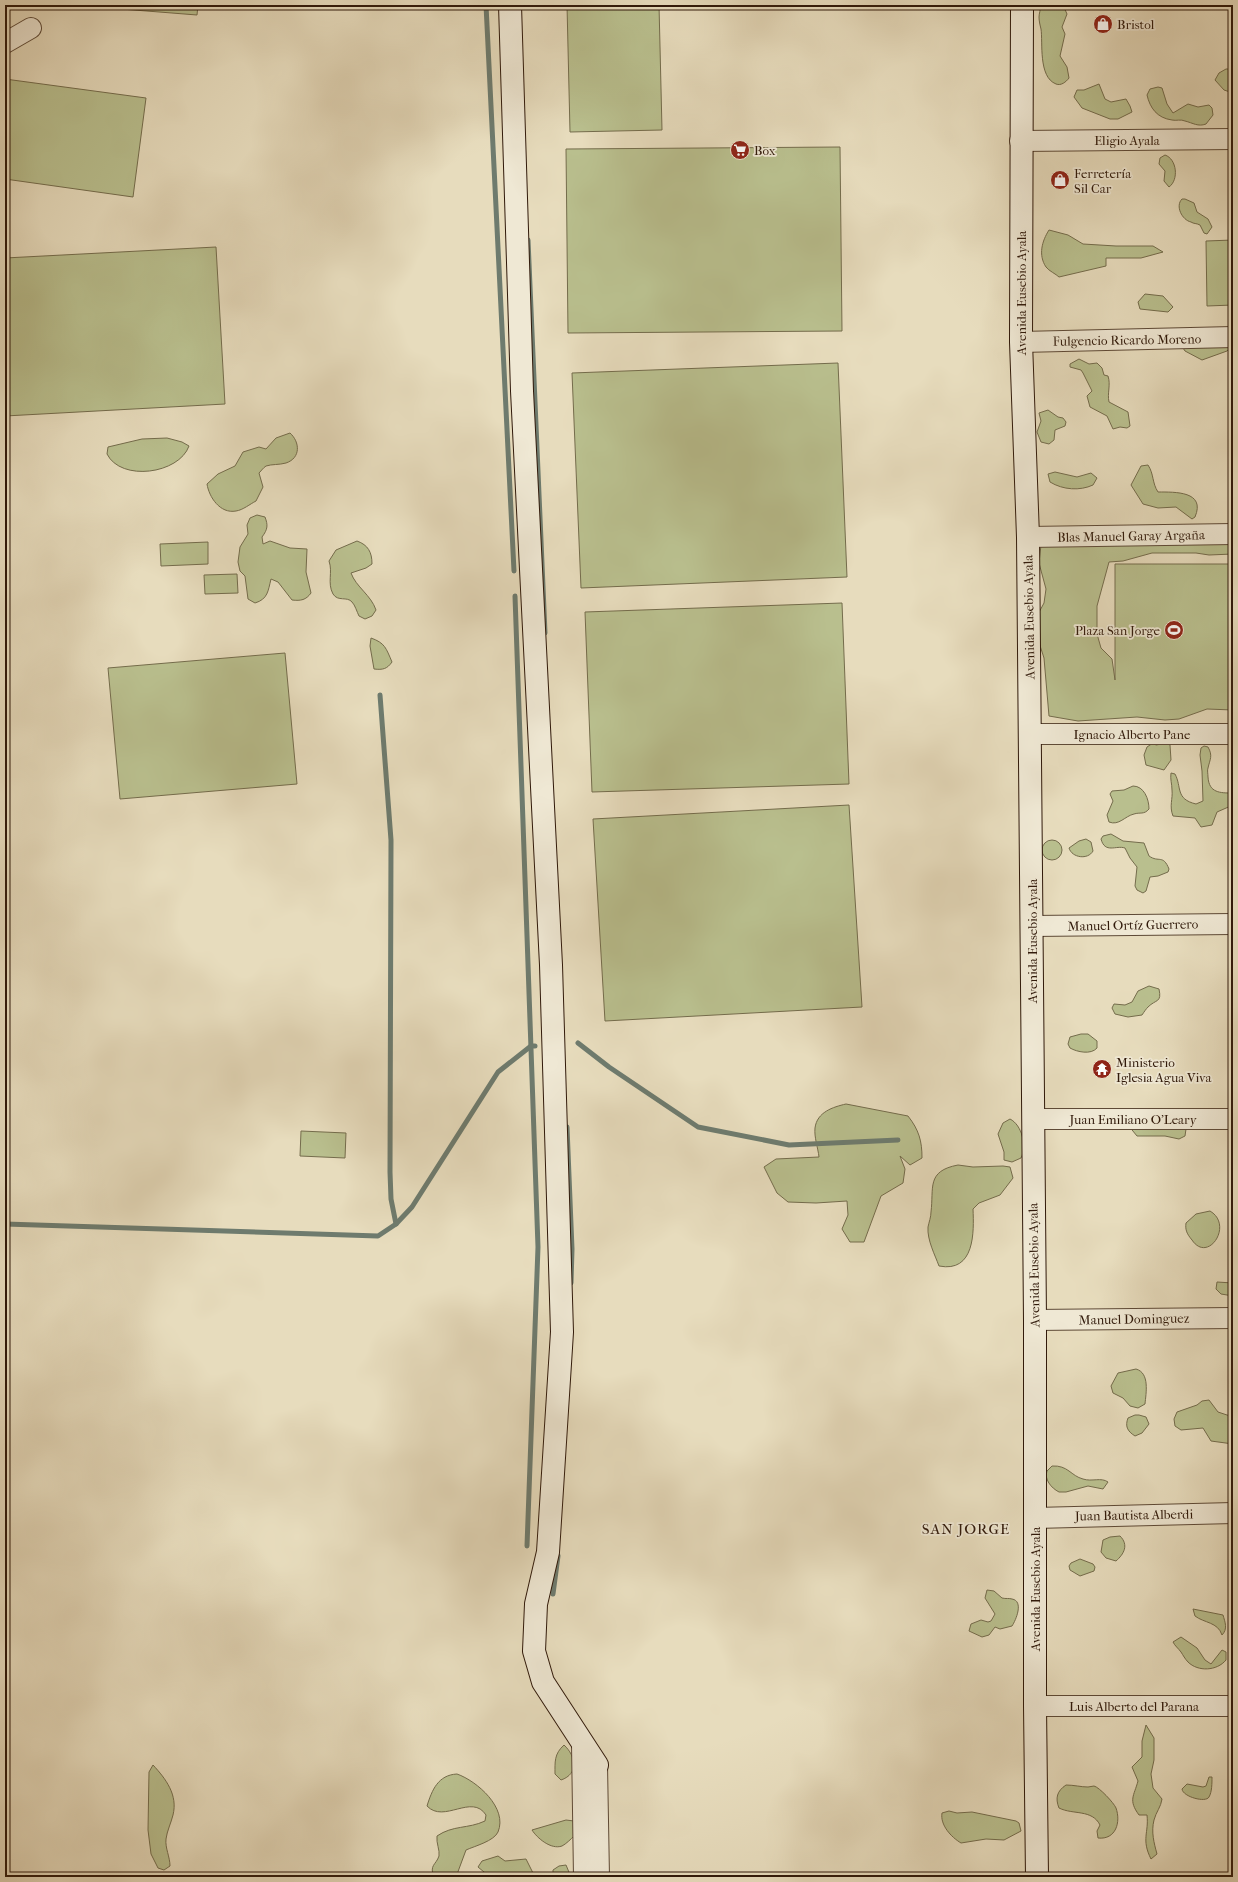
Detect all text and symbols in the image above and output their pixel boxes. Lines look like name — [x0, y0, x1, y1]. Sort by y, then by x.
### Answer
shop icon: Bristol — [1092, 13, 1114, 35]
place label: Bristol — [1117, 17, 1155, 32]
street label: Eligio Ayala — [1094, 133, 1161, 148]
supermarket icon: Box — [729, 139, 751, 161]
place label: Box — [754, 143, 776, 158]
place label: Ferretería Sil Car — [1074, 166, 1132, 196]
shop icon: Ferretería Sil Car — [1049, 169, 1071, 191]
street label: Avenida Eusebio Ayala — [1014, 230, 1029, 356]
street label: Fulgencio Ricardo Moreno — [1053, 331, 1202, 349]
street label: Blas Manuel Garay Argaña — [1057, 527, 1206, 545]
street label: Avenida Eusebio Ayala — [1020, 554, 1038, 680]
sports icon: Plaza San Jorge — [1163, 619, 1185, 641]
place label: Plaza San Jorge — [1075, 623, 1161, 638]
street label: Ignacio Alberto Pane — [1074, 727, 1191, 742]
street label: Avenida Eusebio Ayala — [1025, 878, 1040, 1004]
street label: Manuel Ortíz Guerrero — [1068, 916, 1199, 934]
place label: Ministerio Iglesia Agua Viva — [1116, 1055, 1212, 1085]
temple icon: Ministerio Iglesia Agua Viva — [1091, 1058, 1113, 1080]
street label: Juan Emiliano O'Leary — [1068, 1112, 1198, 1127]
street label: Avenida Eusebio Ayala — [1025, 1202, 1043, 1328]
street label: Manuel Dominguez — [1079, 1311, 1190, 1327]
street label: Juan Bautista Alberdi — [1074, 1506, 1193, 1524]
district label: SAN JORGE — [922, 1520, 1010, 1538]
street label: Avenida Eusebio Ayala — [1028, 1526, 1043, 1652]
street label: Luis Alberto del Parana — [1069, 1699, 1200, 1714]

